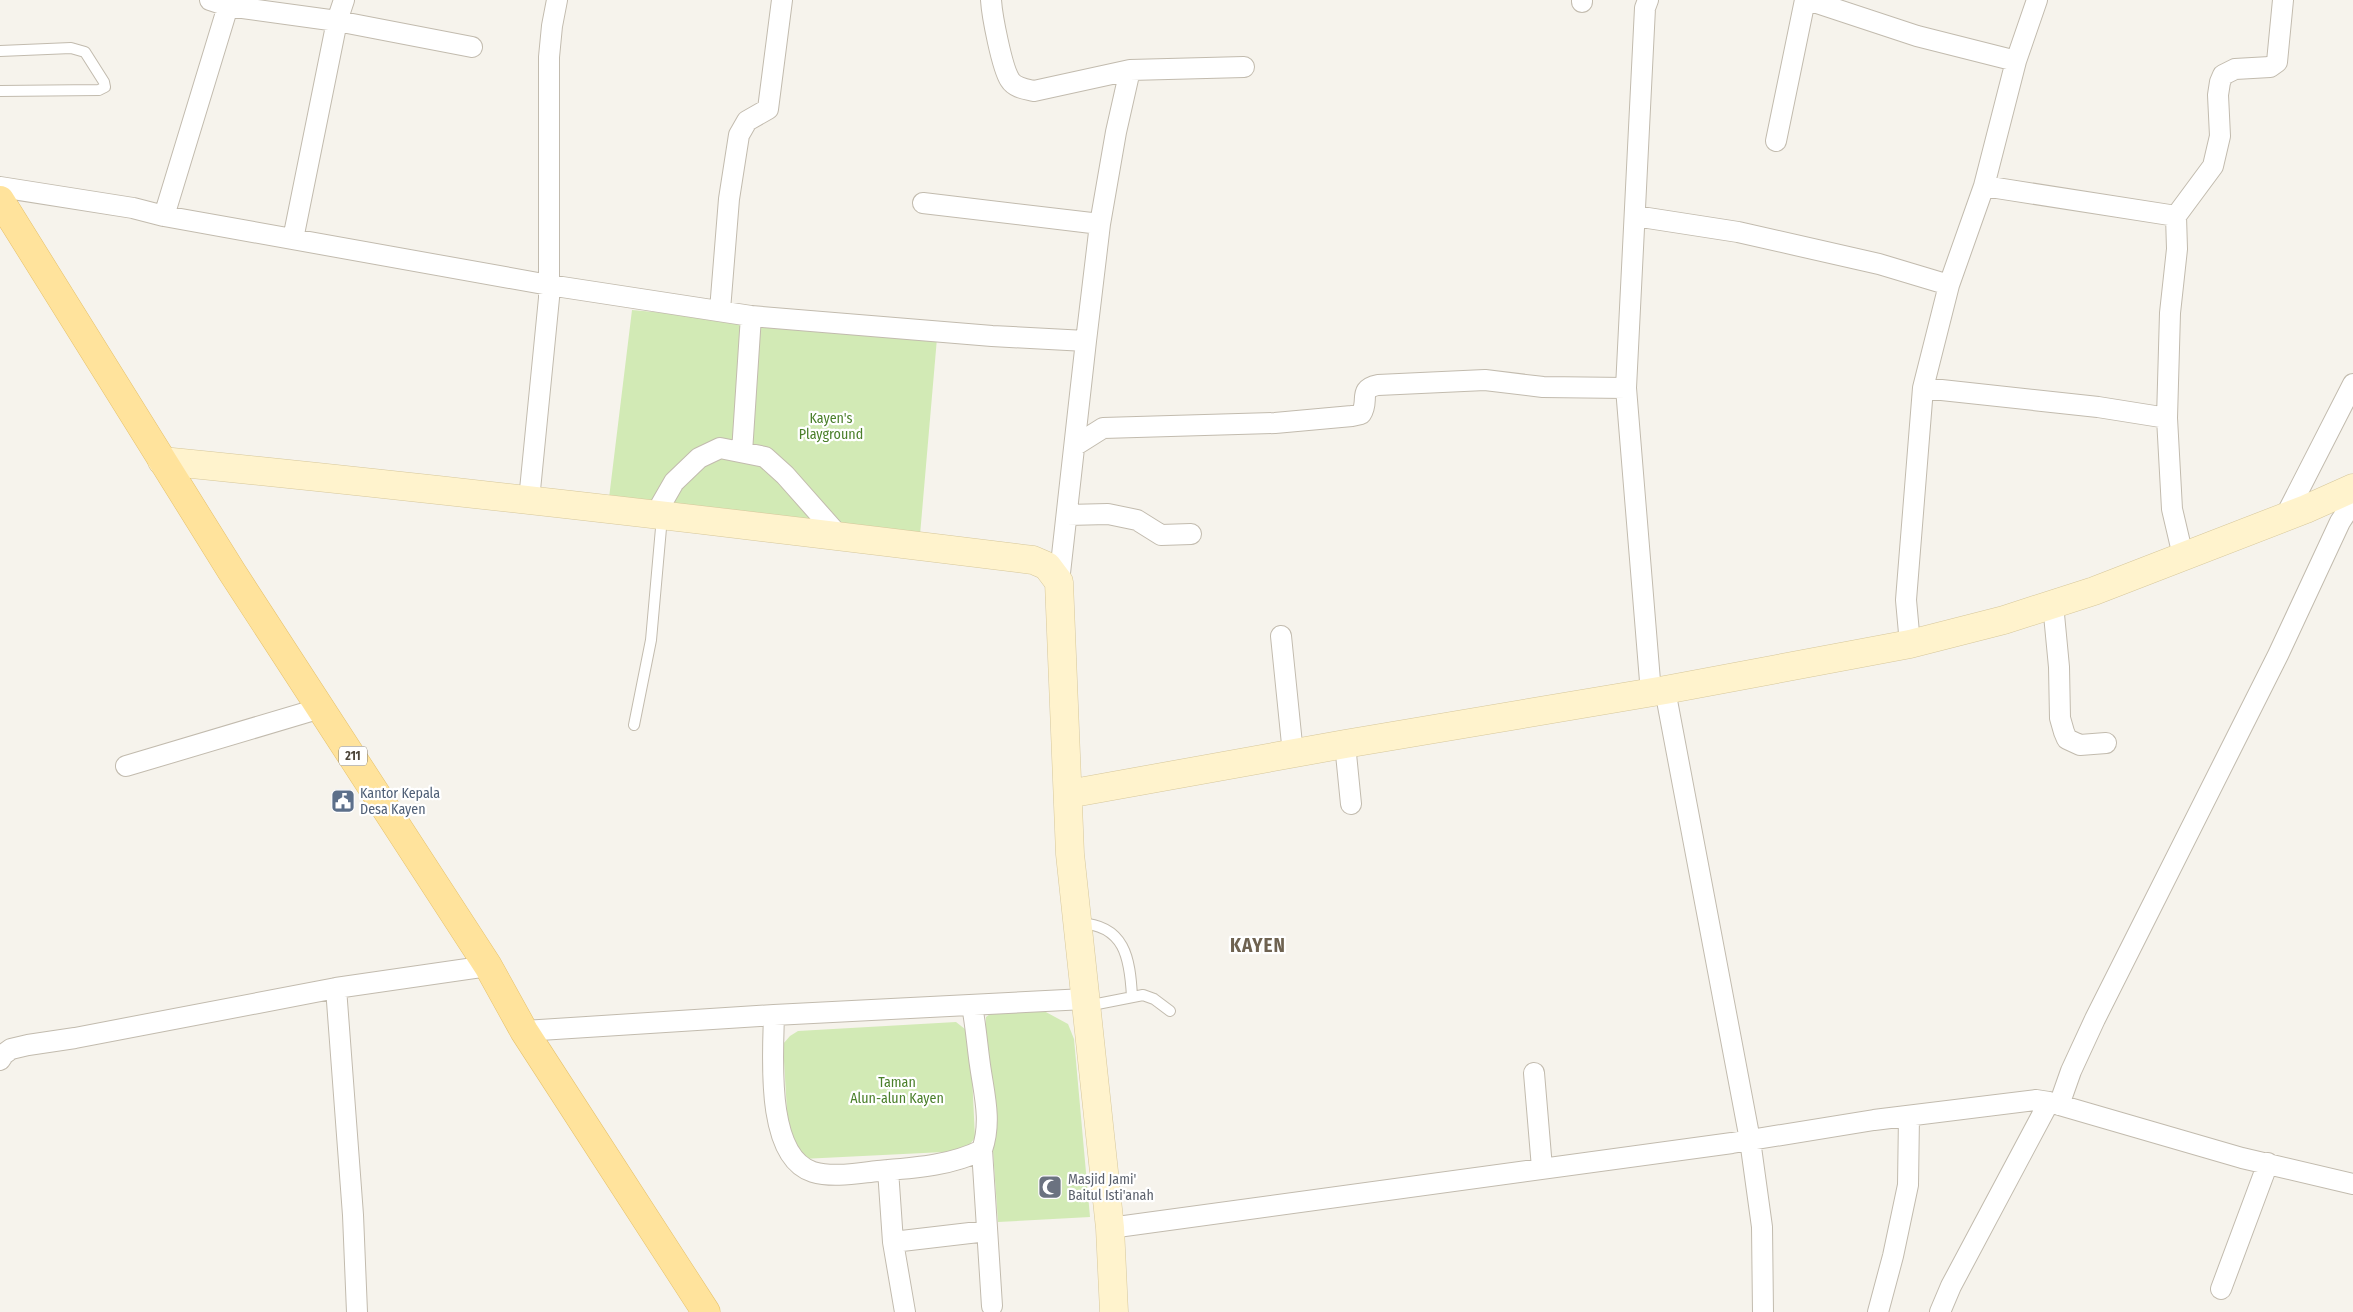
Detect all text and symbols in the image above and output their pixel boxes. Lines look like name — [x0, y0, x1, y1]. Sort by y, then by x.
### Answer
park label: Kayen's Playground — [799, 410, 863, 443]
road number: 211 — [339, 746, 367, 766]
place label: Kantor Kepala Desa Kayen — [360, 785, 440, 818]
public building icon: Kantor Kepala Desa Kayen — [330, 788, 356, 814]
district label: KAYEN — [1230, 934, 1286, 957]
park label: Taman Alun-alun Kayen — [850, 1074, 944, 1107]
place label: Masjid Jami' Baitul Isti'anah — [1068, 1171, 1154, 1204]
mosque icon: Masjid Jami' Baitul Isti'anah — [1037, 1174, 1063, 1200]

